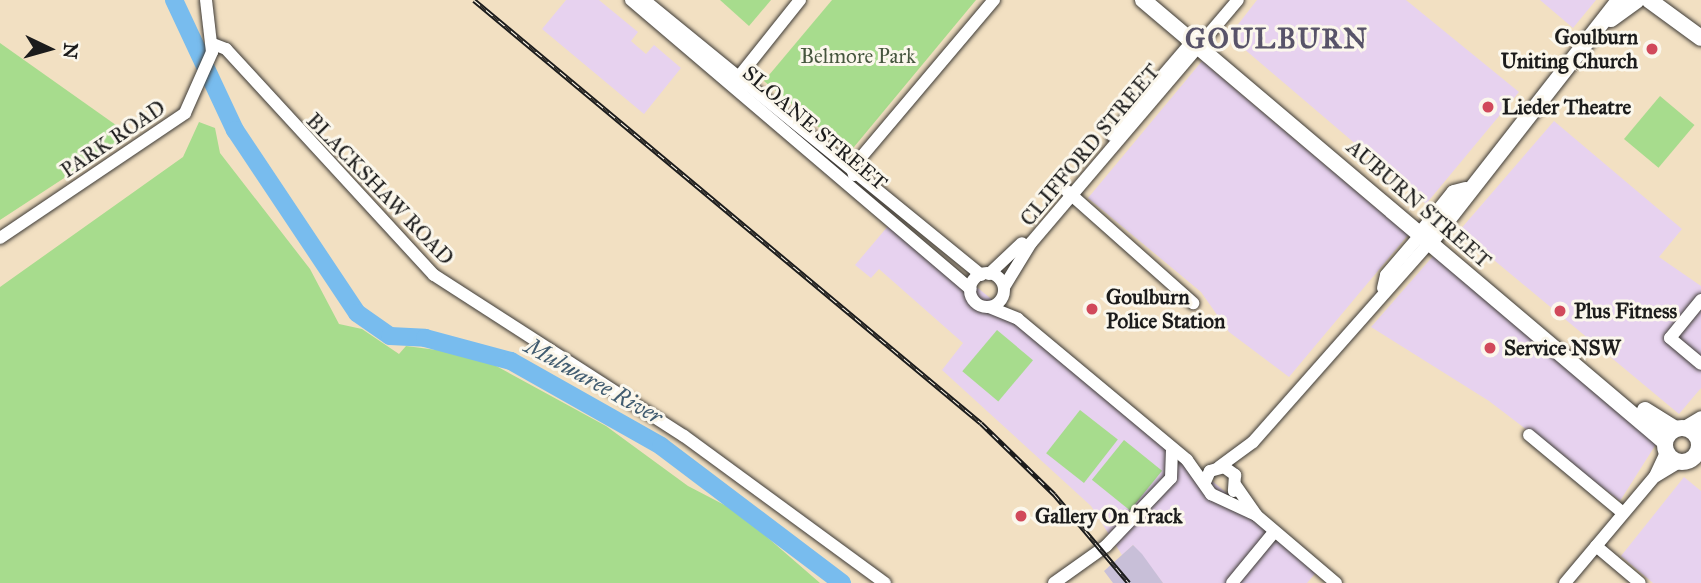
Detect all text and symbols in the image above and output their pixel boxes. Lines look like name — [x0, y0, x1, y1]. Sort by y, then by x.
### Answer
north arrow — [14, 14, 84, 84]
district label: GOULBURN — [1186, 22, 1368, 56]
place label: Goulburn Uniting Church — [1501, 24, 1638, 74]
marker: Goulburn Uniting Church — [1644, 41, 1660, 57]
text: N — [58, 42, 83, 60]
park label: Belmore Park — [800, 43, 916, 69]
street label: CLIFFORD STREET — [1015, 59, 1165, 231]
street label: SLOANE STREET — [738, 60, 892, 196]
place label: Lieder Theatre — [1502, 94, 1631, 120]
street label: PARK ROAD — [56, 95, 170, 183]
marker: Lieder Theatre — [1480, 99, 1496, 115]
street label: BLACKSHAW ROAD — [301, 108, 459, 270]
street label: AUBURN STREET — [1342, 134, 1496, 274]
place label: Goulburn Police Station — [1106, 284, 1225, 334]
place label: Plus Fitness — [1574, 298, 1677, 324]
marker: Goulburn Police Station — [1084, 301, 1100, 317]
marker: Plus Fitness — [1552, 303, 1568, 319]
water label: Mulwaree River — [520, 332, 668, 430]
place label: Service NSW — [1504, 335, 1621, 361]
marker: Service NSW — [1482, 340, 1498, 356]
place label: Gallery On Track — [1035, 503, 1183, 529]
marker: Gallery On Track — [1013, 508, 1029, 524]

